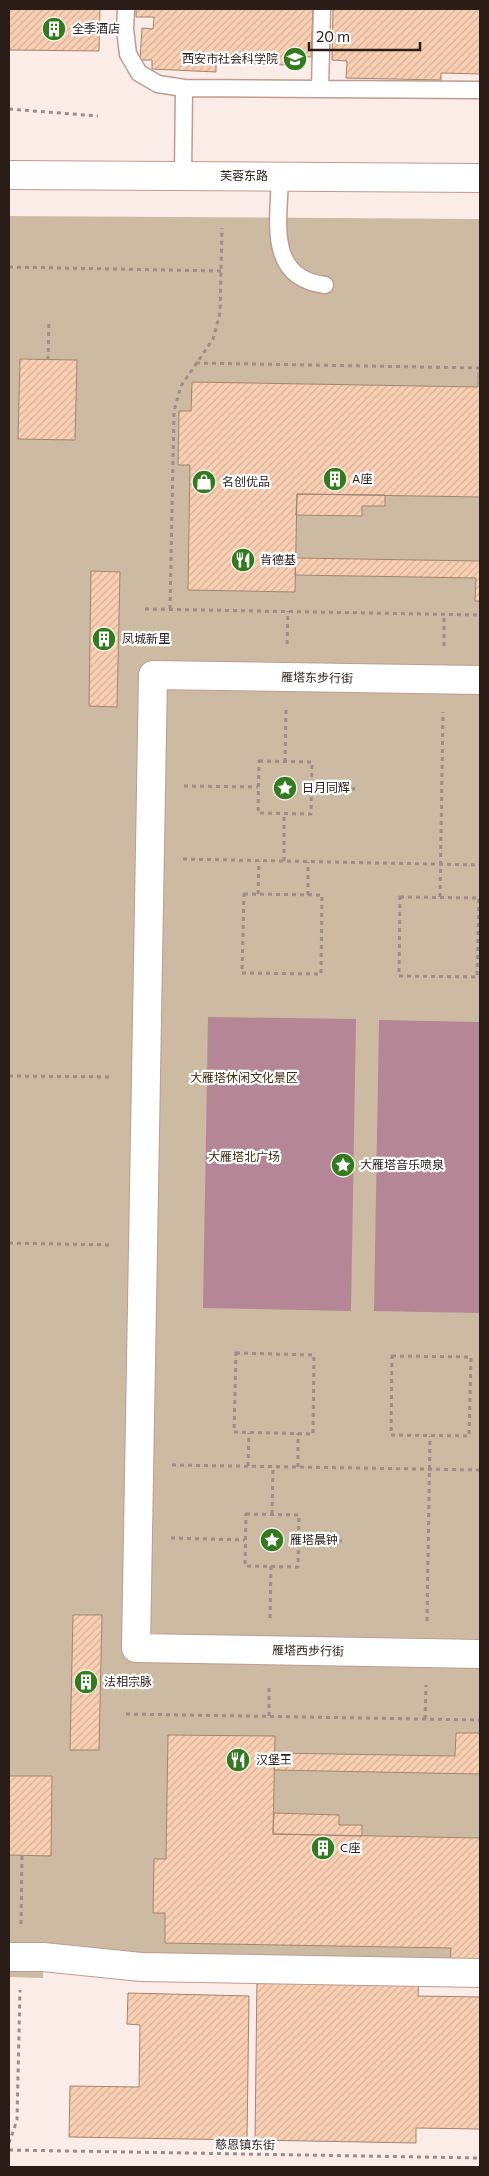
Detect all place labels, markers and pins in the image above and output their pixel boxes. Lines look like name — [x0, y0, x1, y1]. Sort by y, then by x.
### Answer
building icon: 全季酒店 — [41, 16, 67, 42]
place label: 全季酒店 — [72, 21, 120, 35]
school or university icon: 西安市社会科学院 — [282, 46, 308, 72]
place label: 西安市社会科学院 — [182, 51, 278, 65]
building icon: A座 — [322, 466, 348, 492]
shop icon: 名创优品 — [191, 469, 217, 495]
place label: A座 — [352, 471, 372, 485]
place label: 名创优品 — [222, 474, 270, 488]
restaurant icon: 肯德基 — [230, 547, 256, 573]
place label: 肯德基 — [260, 552, 296, 566]
building icon: 凤城新里 — [91, 626, 117, 652]
place label: 凤城新里 — [122, 631, 170, 645]
place icon: 日月同辉 — [272, 775, 298, 801]
place label: 日月同辉 — [302, 780, 350, 794]
place icon: 大雁塔音乐喷泉 — [330, 1152, 356, 1178]
place label: 大雁塔音乐喷泉 — [360, 1157, 444, 1171]
place icon: 雁塔晨钟 — [259, 1527, 285, 1553]
place label: 雁塔晨钟 — [290, 1532, 338, 1546]
building icon: 法相宗脉 — [73, 1669, 99, 1695]
place label: 法相宗脉 — [104, 1674, 152, 1688]
restaurant icon: 汉堡王 — [225, 1747, 251, 1773]
place label: 汉堡王 — [256, 1752, 292, 1766]
building icon: C座 — [310, 1835, 336, 1861]
place label: C座 — [340, 1840, 360, 1854]

